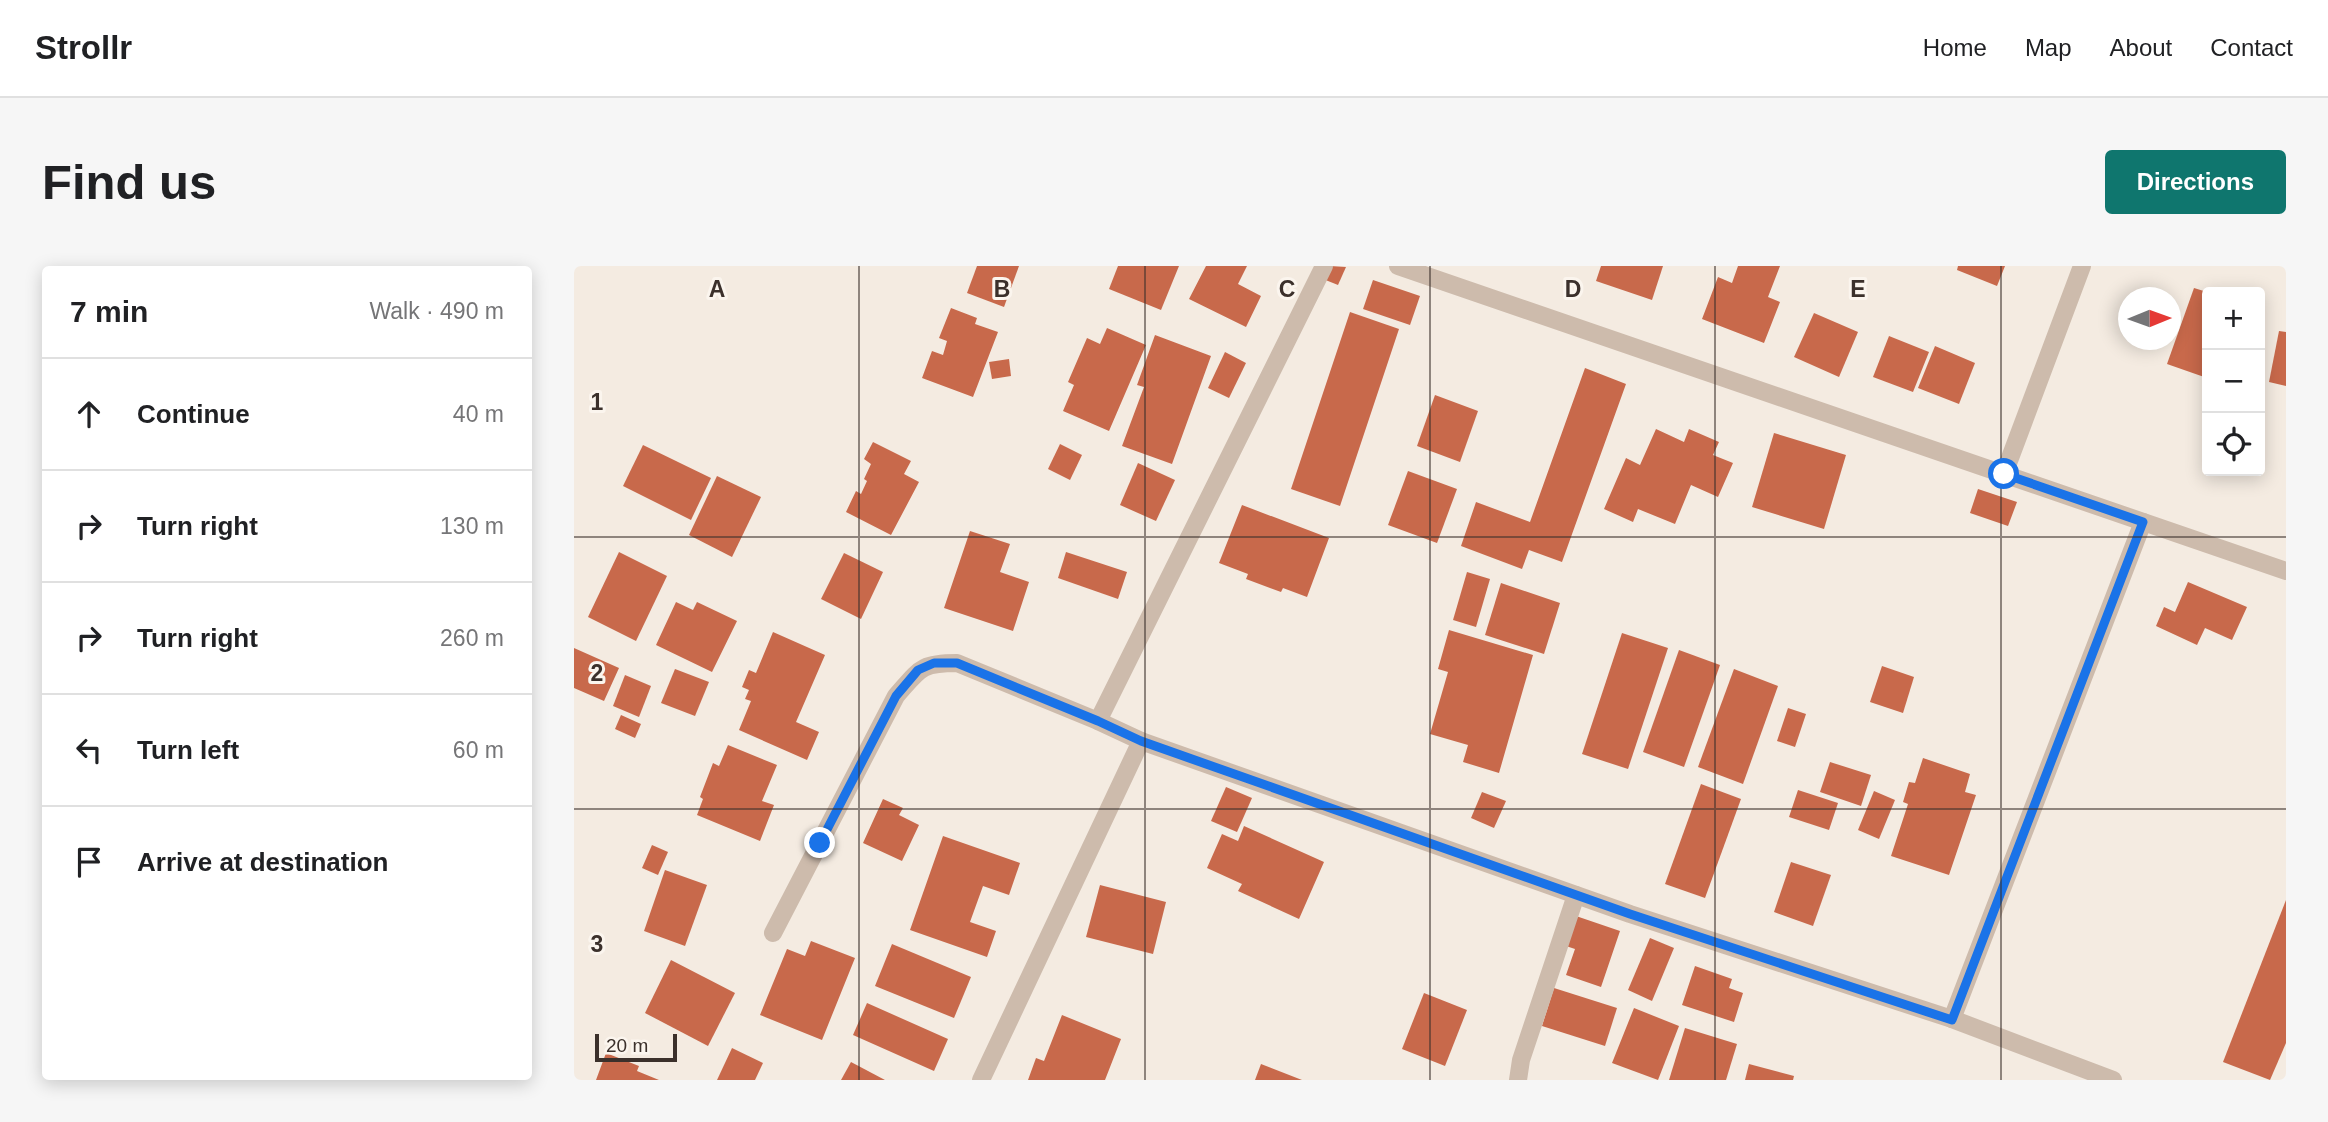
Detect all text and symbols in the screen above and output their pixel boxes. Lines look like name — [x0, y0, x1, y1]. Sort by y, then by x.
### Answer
text: Strollr — [35, 29, 132, 66]
text: Home — [1923, 34, 1987, 61]
text: Map — [2025, 34, 2072, 61]
text: About — [2110, 34, 2172, 61]
text: Contact — [2210, 34, 2293, 61]
button: Directions — [2105, 150, 2286, 214]
text: Find us — [42, 155, 216, 209]
text: A — [709, 276, 725, 302]
text: B — [994, 276, 1010, 302]
text: C — [1279, 276, 1295, 302]
text: D — [1565, 276, 1581, 302]
text: E — [1850, 276, 1866, 302]
north arrow — [2118, 287, 2181, 350]
map controls — [2202, 287, 2265, 476]
button: + — [2202, 287, 2265, 350]
text: 7 min — [70, 295, 148, 328]
text: Walk · 490 m — [369, 298, 504, 324]
button: − — [2202, 350, 2265, 413]
text: 1 — [591, 389, 604, 415]
icon: ahead — [70, 395, 108, 433]
text: Continue — [137, 399, 250, 429]
text: 40 m — [453, 401, 504, 427]
button: locate — [2202, 413, 2265, 476]
route start — [1988, 458, 2019, 489]
icon: right — [70, 507, 108, 545]
text: Turn right — [137, 511, 258, 541]
text: 130 m — [440, 513, 504, 539]
icon: right — [70, 619, 108, 657]
text: Turn right — [137, 623, 258, 653]
text: 260 m — [440, 625, 504, 651]
text: 2 — [591, 660, 603, 686]
icon: left — [70, 731, 108, 769]
text: Turn left — [137, 735, 239, 765]
text: 60 m — [453, 737, 504, 763]
route end — [804, 827, 835, 858]
icon: arrive — [70, 843, 108, 881]
text: Arrive at destination — [137, 847, 388, 877]
text: 3 — [591, 931, 603, 957]
scale bar — [595, 1031, 677, 1063]
text: 20 m — [606, 1035, 648, 1056]

